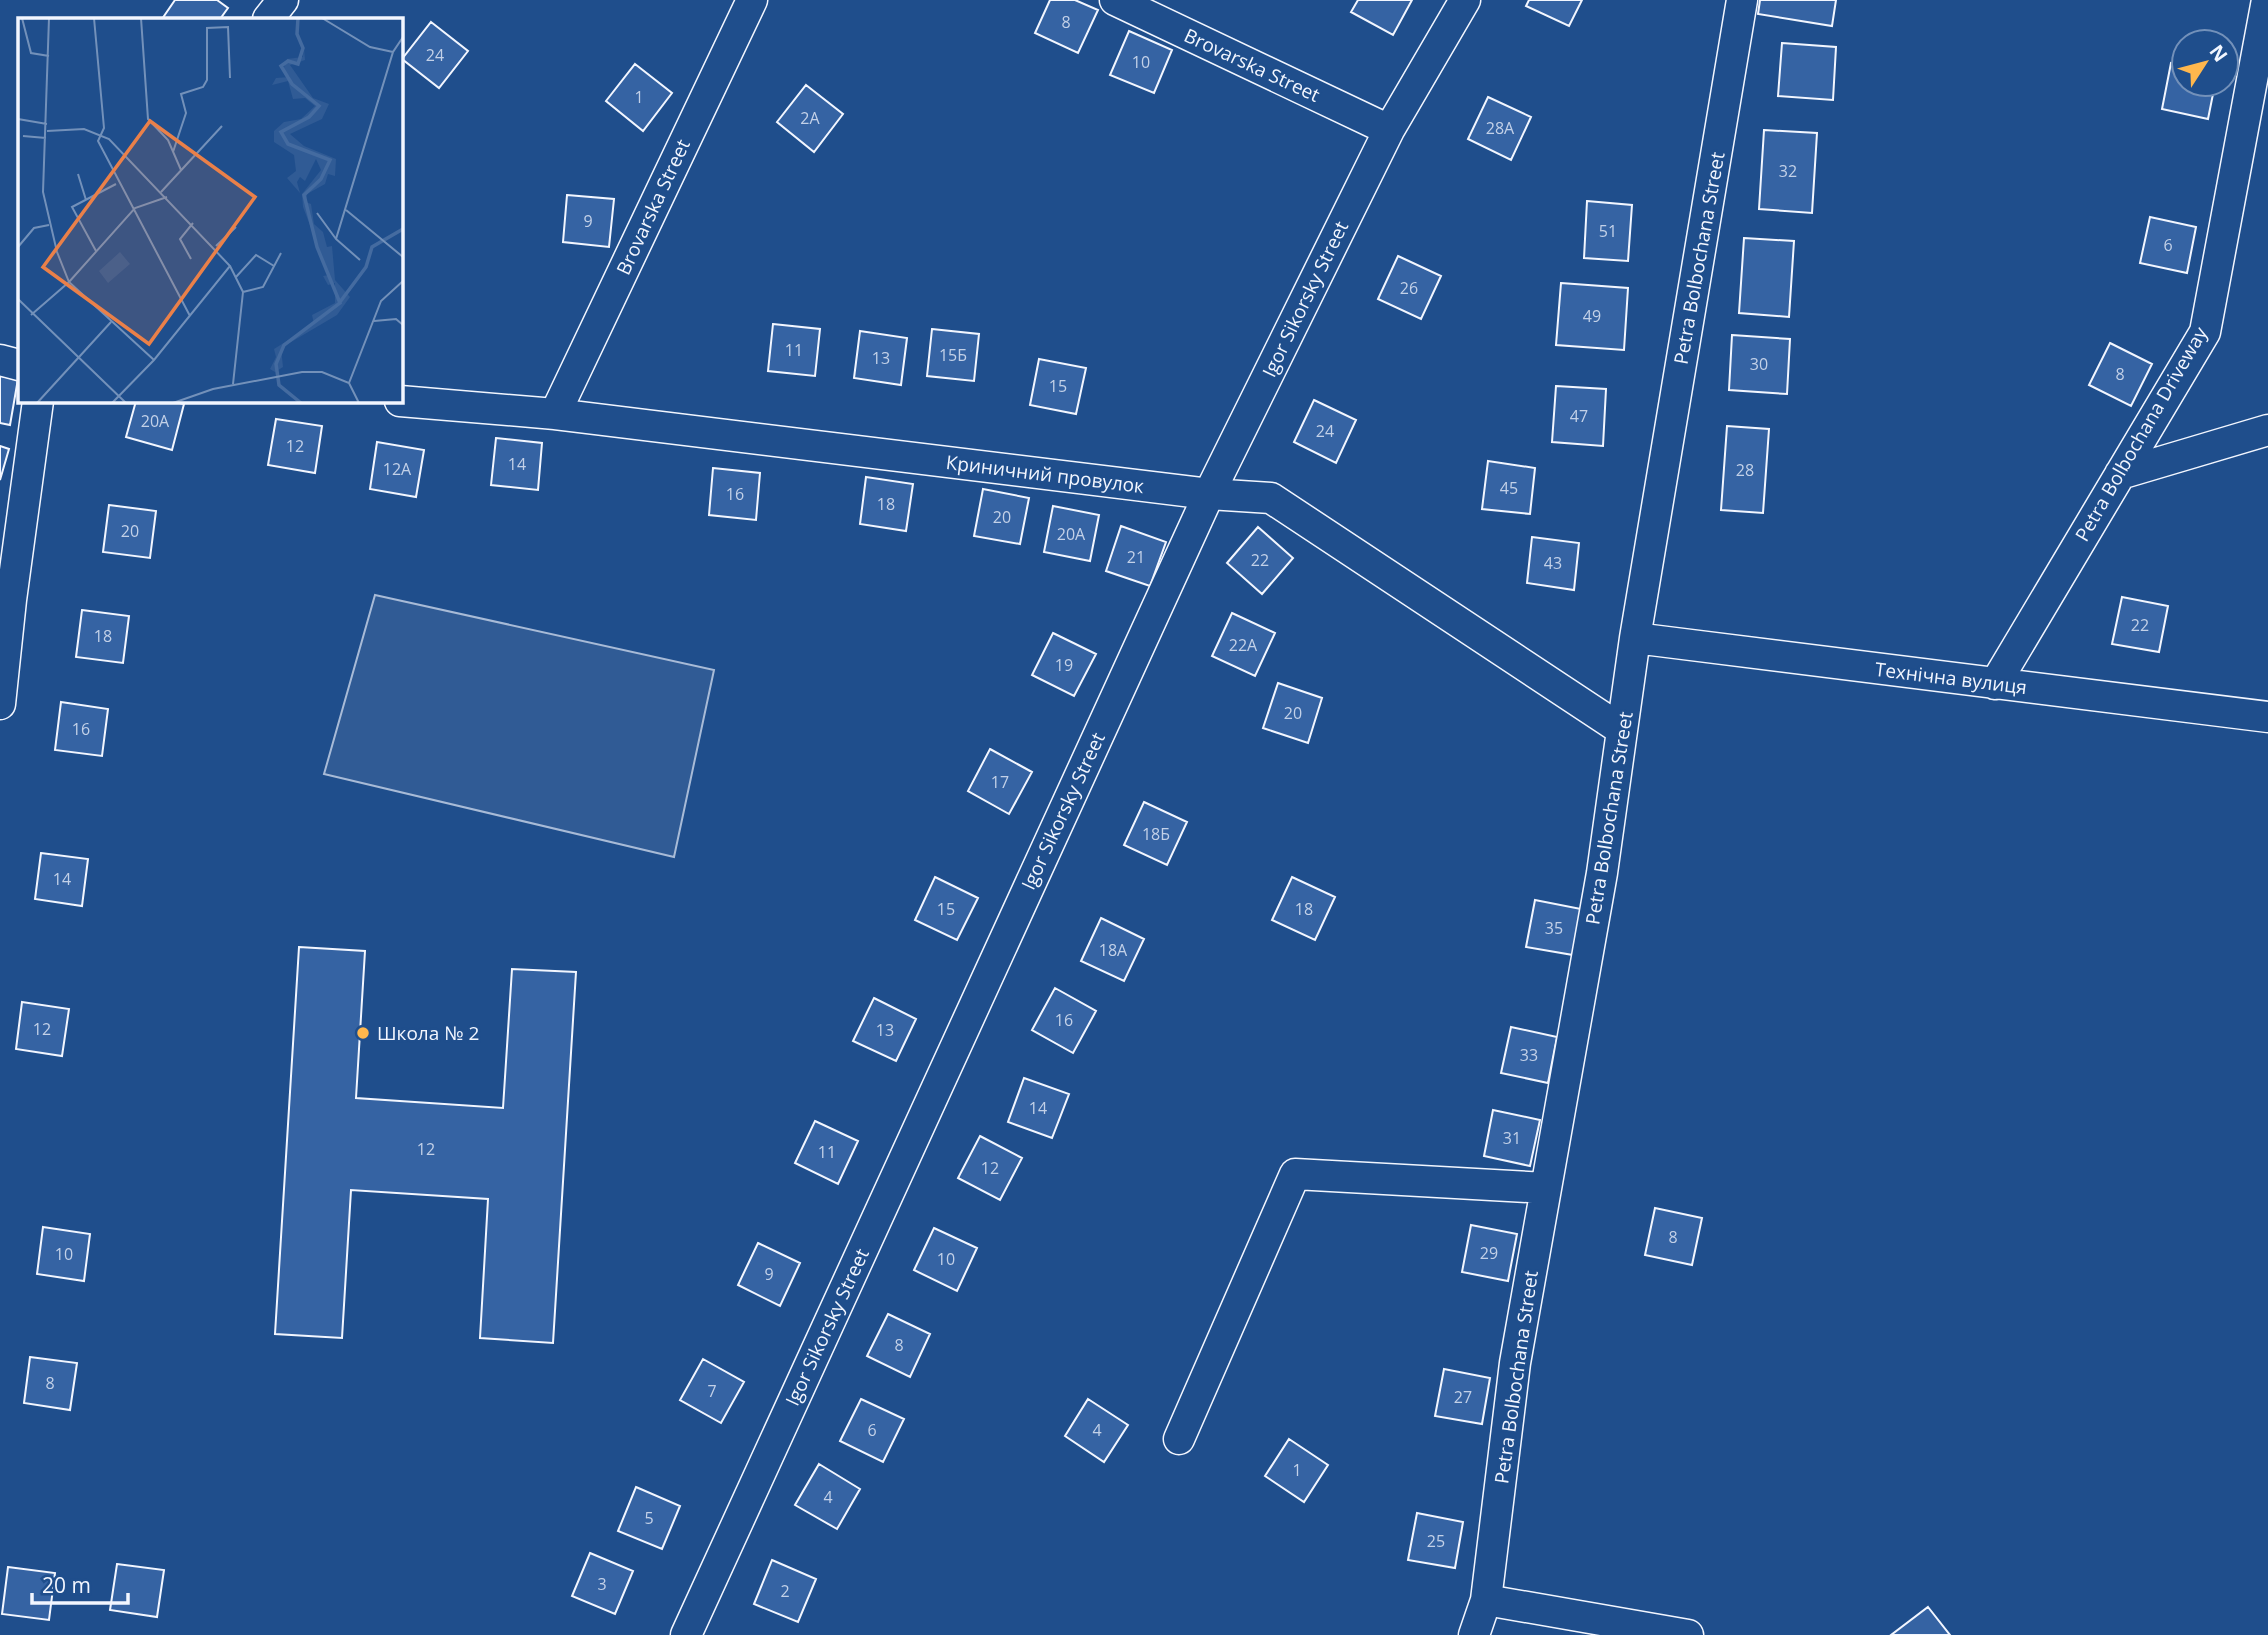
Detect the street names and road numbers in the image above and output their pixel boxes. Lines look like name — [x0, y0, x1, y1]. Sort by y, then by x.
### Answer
street label: Brovarska Street — [1180, 22, 1324, 108]
street label: Brovarska Street — [610, 135, 696, 279]
street label: Petra Bolbochana Street — [1668, 150, 1731, 366]
street label: Igor Sikorsky Street — [1256, 216, 1354, 381]
street label: Petra Bolbochana Driveway — [2069, 322, 2213, 546]
street label: Криничний провулок — [944, 449, 1146, 499]
street label: Технічна вулиця — [1874, 656, 2028, 700]
street label: Petra Bolbochana Street — [1579, 709, 1639, 926]
street label: Igor Sikorsky Street — [1015, 728, 1111, 894]
street label: Igor Sikorsky Street — [779, 1244, 875, 1410]
street label: Petra Bolbochana Street — [1488, 1268, 1544, 1485]

